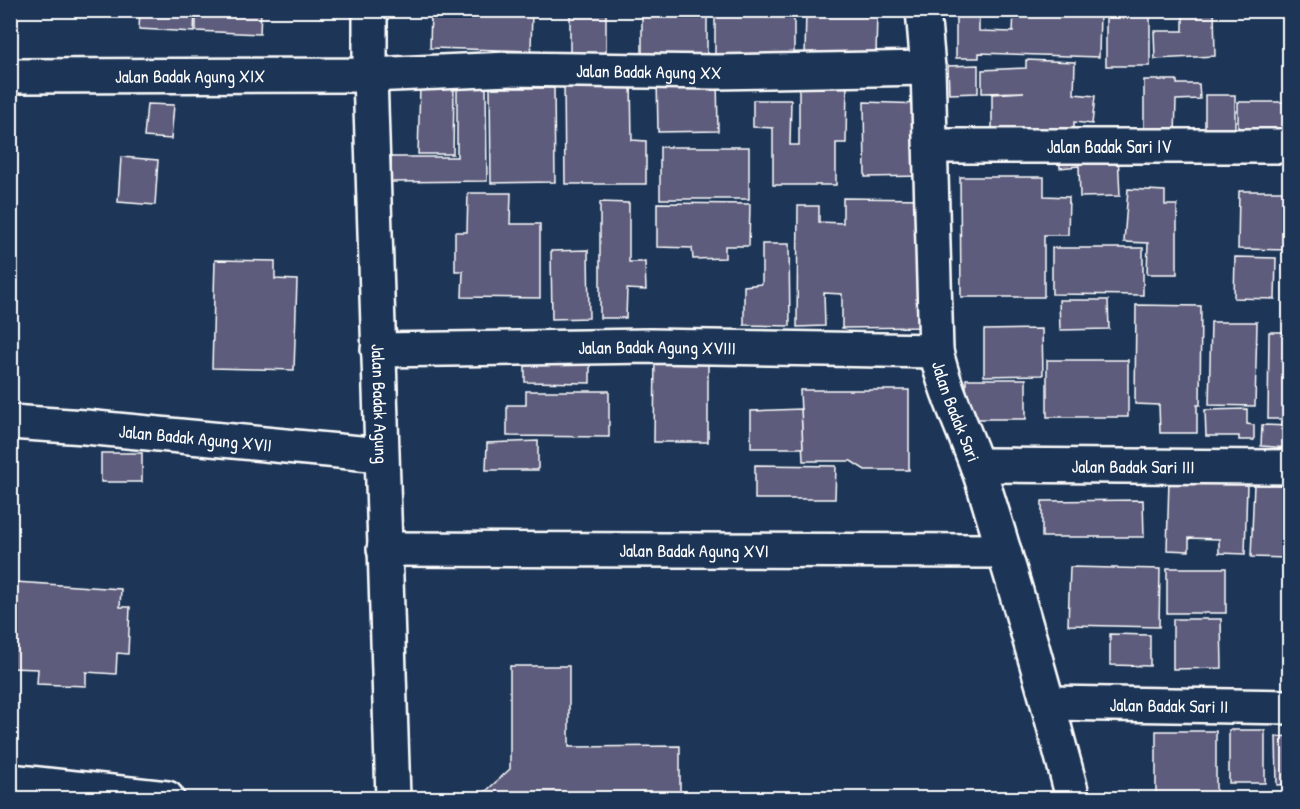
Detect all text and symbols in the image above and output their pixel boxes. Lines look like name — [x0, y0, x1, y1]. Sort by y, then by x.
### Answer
street label: Jalan Badak Agung XX — [576, 57, 722, 85]
street label: Jalan Badak Agung XIX — [115, 63, 265, 88]
street label: Jalan Badak Sari IV — [1047, 134, 1172, 159]
street label: Jalan Badak Agung XVIII — [578, 333, 736, 360]
street label: Jalan Badak Agung — [366, 343, 395, 464]
street label: Jalan Badak Sari — [926, 358, 987, 465]
street label: Jalan Badak Agung XVII — [118, 418, 273, 457]
street label: Jalan Badak Sari III — [1071, 453, 1195, 479]
street label: Jalan Badak Agung XVI — [619, 537, 769, 563]
street label: Jalan Badak Sari II — [1109, 692, 1229, 718]

